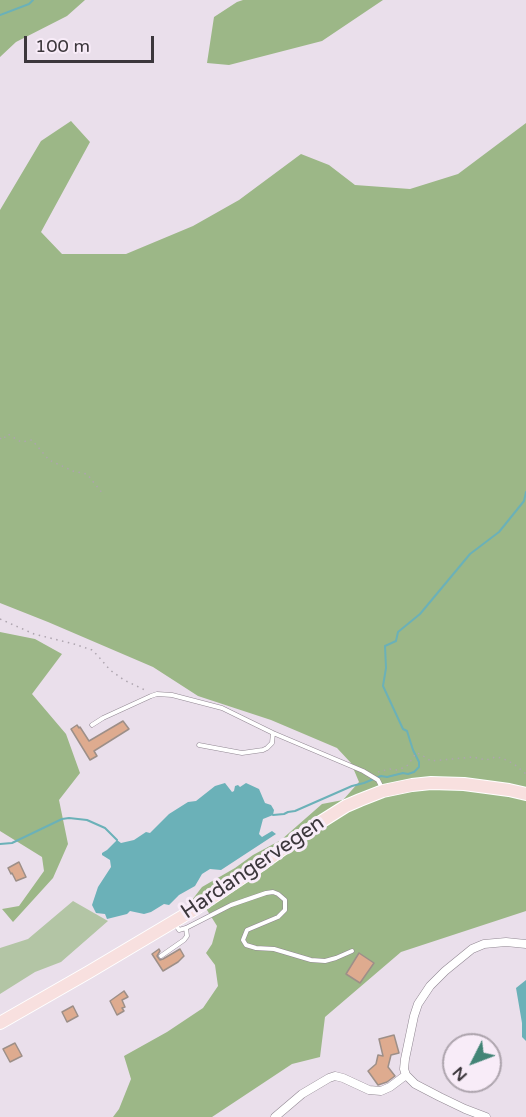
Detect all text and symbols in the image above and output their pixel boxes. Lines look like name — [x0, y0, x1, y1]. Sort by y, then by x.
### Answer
scale bar — [27, 24, 158, 62]
text: 100 m — [35, 35, 90, 57]
street label: Hardangervegen — [177, 811, 329, 925]
north arrow — [442, 1033, 502, 1093]
text: N — [448, 1062, 472, 1085]

